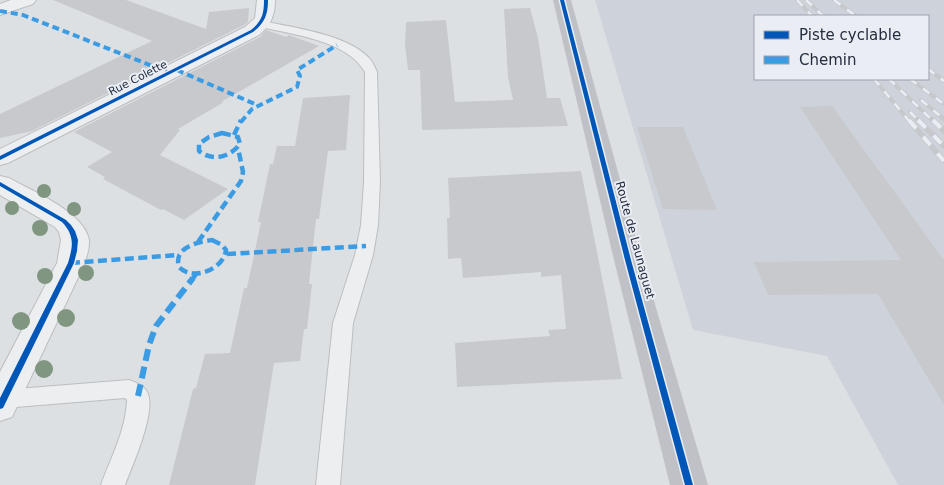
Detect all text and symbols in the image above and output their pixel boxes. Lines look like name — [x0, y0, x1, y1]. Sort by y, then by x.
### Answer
legend — [754, 15, 929, 80]
text: Piste cyclable — [799, 26, 901, 44]
text: Chemin — [799, 51, 857, 69]
street label: Rue Colette — [107, 58, 170, 98]
street label: Route de Launaguet — [613, 180, 658, 301]

